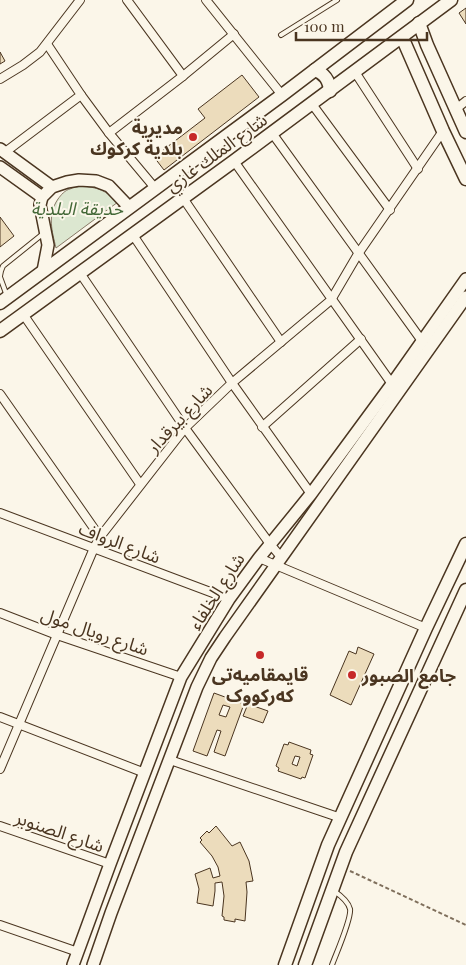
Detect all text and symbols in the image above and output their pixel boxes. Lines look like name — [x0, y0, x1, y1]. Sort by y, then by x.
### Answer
scale bar — [296, 10, 427, 42]
text: 100 m — [304, 16, 345, 36]
street label: شارع الملك غازي — [160, 107, 273, 199]
place label: مديرية بلدية كركوك — [90, 115, 183, 160]
marker: مديرية بلدية كركوك — [187, 131, 199, 143]
park label: حديقة البلدية — [31, 196, 123, 220]
street label: شارع بيرقدار — [140, 378, 219, 460]
street label: شارع الرواف — [75, 515, 164, 571]
street label: شارع الخلفاء — [182, 548, 252, 636]
street label: شارع رويال مول — [37, 601, 152, 663]
marker: قایمقامیەتی کەرکووک — [254, 649, 266, 661]
place label: قایمقامیەتی کەرکووک — [212, 662, 308, 707]
place label: جامع الصبور — [361, 663, 456, 689]
marker: جامع الصبور — [346, 669, 358, 681]
street label: شارع الصنوبر — [11, 804, 108, 860]

